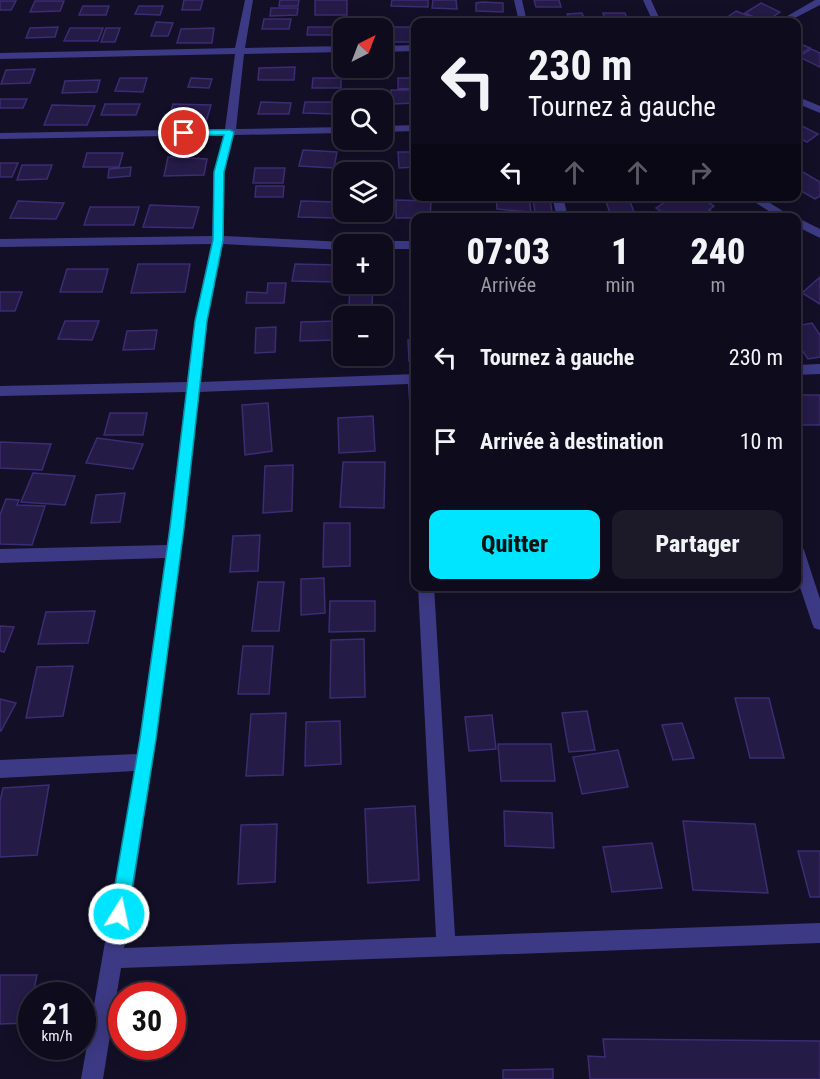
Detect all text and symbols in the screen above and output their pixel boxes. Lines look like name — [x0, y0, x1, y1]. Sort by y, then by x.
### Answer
north arrow — [333, 18, 393, 78]
map controls — [333, 18, 393, 366]
text: 230 m — [528, 41, 633, 90]
icon: left — [429, 42, 507, 120]
button: search — [333, 90, 393, 150]
text: Tournez à gauche — [528, 91, 716, 123]
pin — [158, 107, 209, 158]
icon: arrive — [167, 116, 200, 149]
icon: left — [495, 156, 528, 189]
icon: ahead — [558, 156, 591, 189]
icon: ahead — [621, 156, 654, 189]
icon: right — [684, 156, 717, 189]
button: layers — [333, 162, 393, 222]
text: 07:03 — [467, 231, 550, 273]
text: 1 — [611, 231, 629, 273]
text: 240 — [690, 231, 745, 273]
button: + — [333, 234, 393, 294]
text: Arrivée — [481, 273, 536, 297]
text: min — [606, 273, 635, 297]
text: m — [710, 273, 725, 297]
button: − — [333, 306, 393, 366]
icon: left — [429, 341, 462, 374]
text: Tournez à gauche — [480, 345, 634, 370]
text: 230 m — [729, 345, 783, 370]
icon: arrive — [429, 425, 462, 458]
text: Arrivée à destination — [480, 429, 664, 454]
text: 10 m — [740, 429, 783, 454]
button: Quitter — [429, 510, 600, 579]
button: Partager — [612, 510, 783, 579]
position arrow — [87, 882, 151, 946]
speed limit sign: 30 — [108, 982, 186, 1060]
text: 21 — [42, 996, 72, 1031]
text: km/h — [42, 1027, 72, 1045]

